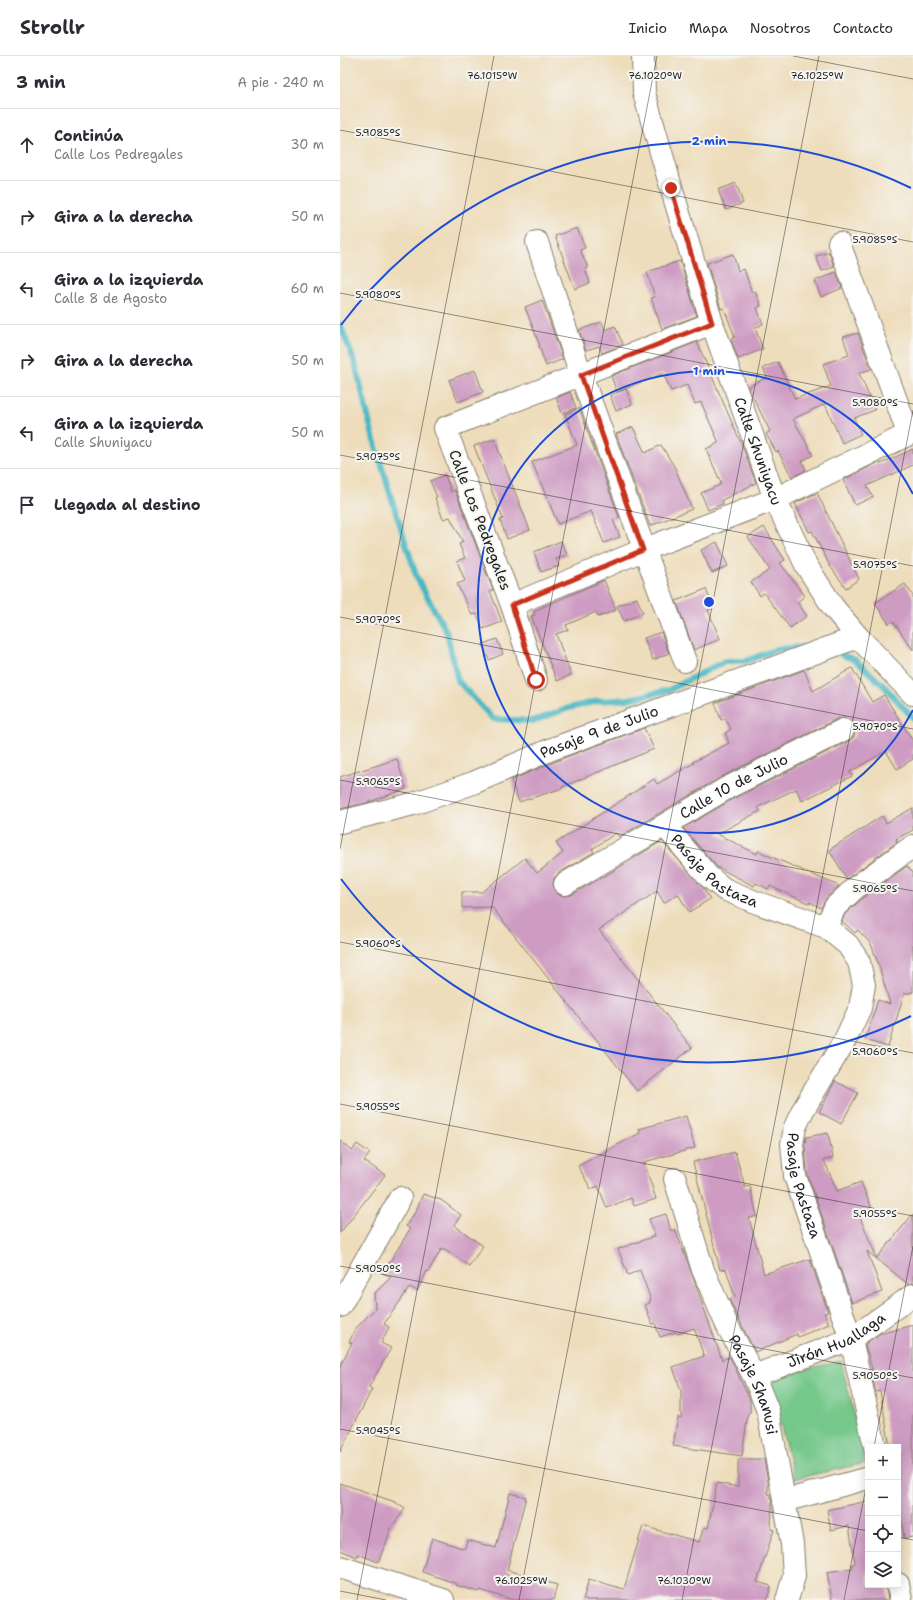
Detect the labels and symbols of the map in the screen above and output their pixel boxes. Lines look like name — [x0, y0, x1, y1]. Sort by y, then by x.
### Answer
text: 76.1015°W — [467, 69, 518, 82]
text: 76.1020°W — [628, 69, 682, 82]
text: 76.1025°W — [790, 69, 844, 82]
text: 5.9085°S — [356, 126, 401, 139]
text: 2 min — [692, 133, 727, 149]
route end — [662, 179, 680, 197]
text: 5.9085°S — [853, 233, 898, 246]
text: 5.9080°S — [355, 288, 401, 301]
text: 1 min — [693, 363, 725, 379]
street label: Calle Shuniyacu — [729, 394, 787, 509]
text: 5.9080°S — [852, 396, 898, 409]
street label: Calle Los Pedregales — [444, 447, 516, 593]
text: 5.9075°S — [356, 450, 401, 463]
text: 5.9075°S — [853, 558, 898, 571]
centre of rings — [702, 595, 716, 609]
text: 5.9070°S — [355, 613, 401, 626]
route start — [527, 671, 545, 689]
street label: Pasaje 9 de Julio — [537, 701, 661, 763]
text: 5.9070°S — [852, 720, 898, 733]
street label: Calle 10 de Julio — [676, 749, 791, 824]
text: 5.9065°S — [356, 775, 401, 788]
street label: Pasaje Pastaza — [666, 830, 762, 912]
text: 5.9065°S — [853, 882, 898, 895]
text: 5.9060°S — [355, 937, 401, 950]
text: 5.9060°S — [852, 1045, 898, 1058]
text: 5.9055°S — [356, 1100, 400, 1113]
street label: Pasaje Pastaza — [782, 1131, 826, 1242]
text: 5.9055°S — [853, 1207, 897, 1220]
text: 5.9050°S — [356, 1262, 401, 1275]
street label: Jirón Huallaga — [784, 1307, 890, 1373]
street label: Pasaje Shanusi — [724, 1331, 782, 1436]
text: 5.9050°S — [853, 1369, 898, 1382]
text: 5.9045°S — [356, 1424, 401, 1437]
text: 76.1025°W — [494, 1574, 548, 1587]
text: 76.1030°W — [657, 1574, 712, 1587]

